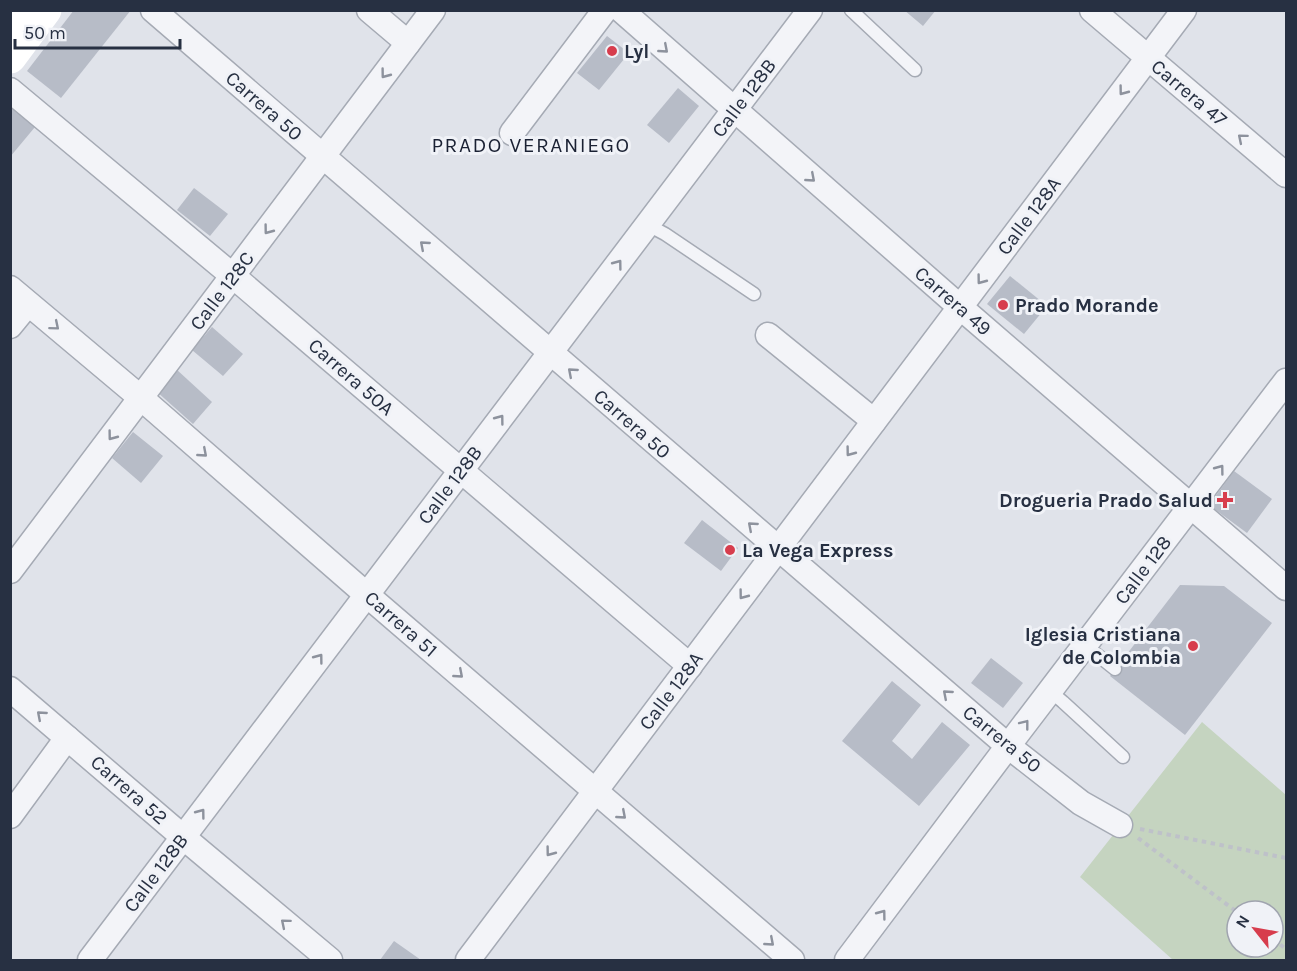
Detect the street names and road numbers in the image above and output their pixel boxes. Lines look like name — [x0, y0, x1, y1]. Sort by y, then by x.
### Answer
street label: Calle 128B — [707, 54, 781, 142]
street label: Carrera 47 — [1147, 55, 1232, 132]
street label: Carrera 50 — [221, 66, 307, 146]
street label: Calle 128A — [992, 173, 1066, 259]
street label: Calle 128C — [185, 247, 259, 335]
street label: Carrera 49 — [910, 262, 996, 340]
street label: Carrera 50A — [304, 334, 398, 420]
street label: Carrera 50 — [589, 384, 675, 464]
street label: Calle 128B — [413, 441, 487, 529]
street label: Calle 128 — [1110, 531, 1176, 609]
street label: Carrera 51 — [360, 586, 442, 662]
street label: Calle 128A — [634, 648, 708, 734]
street label: Carrera 50 — [958, 700, 1046, 778]
street label: Carrera 52 — [86, 751, 172, 829]
street label: Calle 128B — [119, 829, 193, 917]

